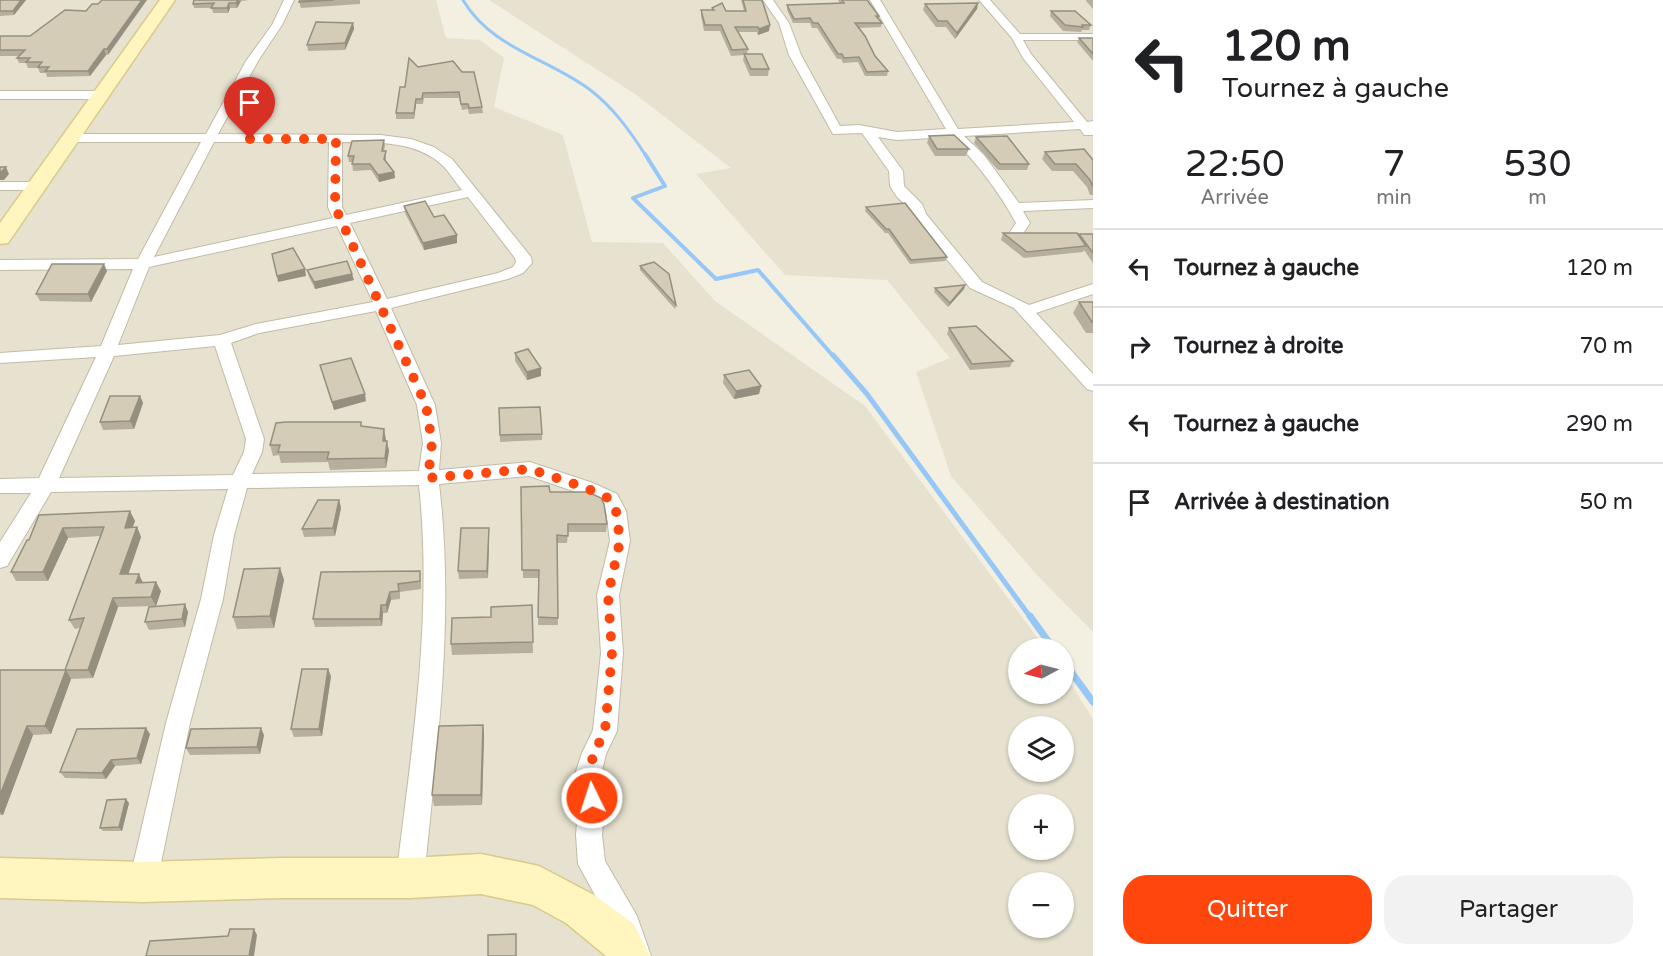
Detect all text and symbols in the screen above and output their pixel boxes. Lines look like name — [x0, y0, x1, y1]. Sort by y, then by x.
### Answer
text: 120 m — [1222, 21, 1351, 72]
icon: left — [1123, 24, 1201, 102]
text: Tournez à gauche — [1222, 72, 1449, 105]
pin — [224, 77, 275, 139]
icon: arrive — [233, 86, 266, 119]
text: 22:50 — [1185, 143, 1285, 186]
text: 7 — [1383, 143, 1405, 186]
text: 530 — [1503, 143, 1571, 186]
text: Arrivée — [1201, 186, 1269, 210]
text: min — [1376, 186, 1412, 210]
text: m — [1528, 186, 1547, 210]
icon: left — [1123, 252, 1156, 285]
text: Tournez à gauche — [1174, 255, 1359, 281]
text: 120 m — [1566, 255, 1633, 281]
icon: right — [1123, 330, 1156, 363]
text: Tournez à droite — [1174, 333, 1343, 359]
text: 70 m — [1579, 333, 1633, 359]
icon: left — [1123, 408, 1156, 441]
text: Tournez à gauche — [1174, 411, 1359, 437]
text: 290 m — [1566, 411, 1633, 437]
icon: arrive — [1123, 486, 1156, 519]
text: Arrivée à destination — [1174, 489, 1390, 515]
text: 50 m — [1579, 489, 1633, 515]
north arrow — [1008, 638, 1074, 704]
map controls — [1008, 638, 1074, 938]
button: layers — [1008, 716, 1074, 782]
position arrow — [560, 766, 624, 830]
button: + — [1008, 794, 1074, 860]
button: − — [1008, 872, 1074, 938]
button: Quitter — [1123, 875, 1372, 944]
button: Partager — [1384, 875, 1633, 944]

